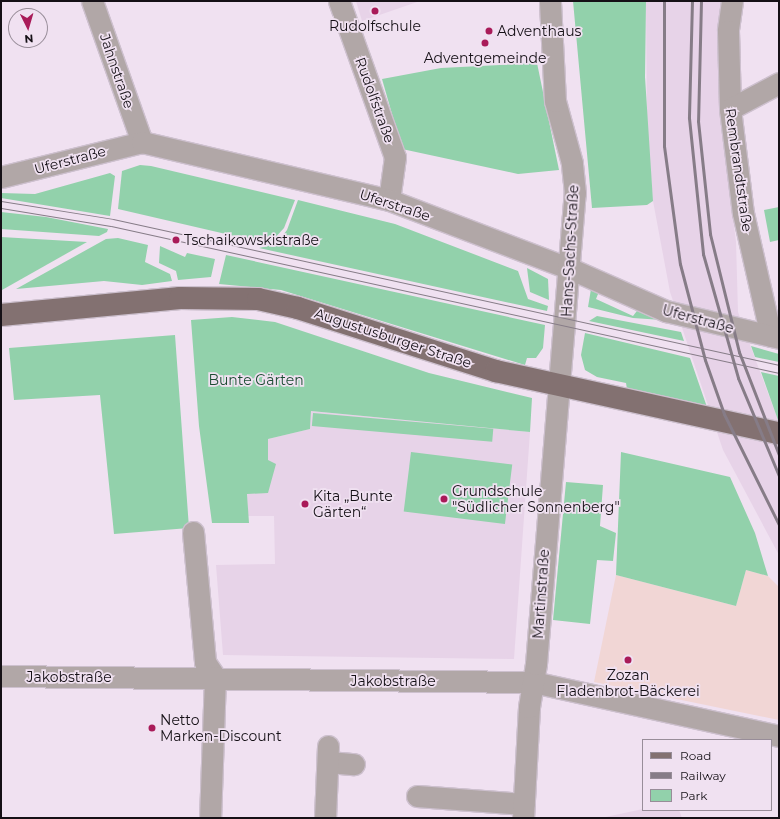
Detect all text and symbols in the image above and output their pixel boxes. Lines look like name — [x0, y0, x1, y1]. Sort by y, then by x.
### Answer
marker: Rudolfschule — [370, 6, 380, 16]
north arrow — [8, 8, 48, 48]
place label: Rudolfschule — [329, 18, 421, 34]
place label: Adventhaus — [497, 23, 581, 39]
marker: Adventhaus — [484, 26, 494, 36]
street label: Jahnstraße — [96, 31, 138, 111]
text: N — [24, 32, 34, 46]
marker: Adventgemeinde — [480, 38, 490, 48]
place label: Adventgemeinde — [424, 50, 546, 66]
street label: Rudolfstraße — [352, 55, 398, 145]
street label: Rembrandtstraße — [722, 107, 756, 233]
street label: Uferstraße — [32, 142, 108, 178]
street label: Hans-Sachs-Straße — [558, 184, 582, 318]
street label: Uferstraße — [358, 186, 432, 224]
place label: Tschaikowskistraße — [184, 232, 319, 248]
marker: Tschaikowskistraße — [171, 235, 181, 245]
street label: Uferstraße — [660, 301, 736, 337]
street label: Augustusburger Straße — [312, 305, 474, 371]
park label: Bunte Gärten — [208, 372, 304, 388]
place label: Grundschule "Südlicher Sonnenberg" — [452, 483, 620, 516]
place label: Kita „Bunte Gärten“ — [313, 488, 393, 520]
marker: Grundschule "Südlicher Sonnenberg" — [439, 494, 449, 504]
marker: Kita „Bunte Gärten“ — [300, 499, 310, 509]
street label: Martinstraße — [529, 549, 553, 639]
marker: Zozan Fladenbrot-Bäckerei — [623, 655, 633, 665]
place label: Zozan Fladenbrot-Bäckerei — [556, 667, 700, 700]
street label: Jakobstraße — [26, 669, 112, 685]
street label: Jakobstraße — [350, 673, 436, 689]
place label: Netto Marken-Discount — [160, 712, 282, 744]
marker: Netto Marken-Discount — [147, 723, 157, 733]
legend — [642, 739, 772, 811]
text: Road — [680, 748, 711, 763]
text: Railway — [680, 768, 726, 783]
text: Park — [680, 788, 707, 803]

